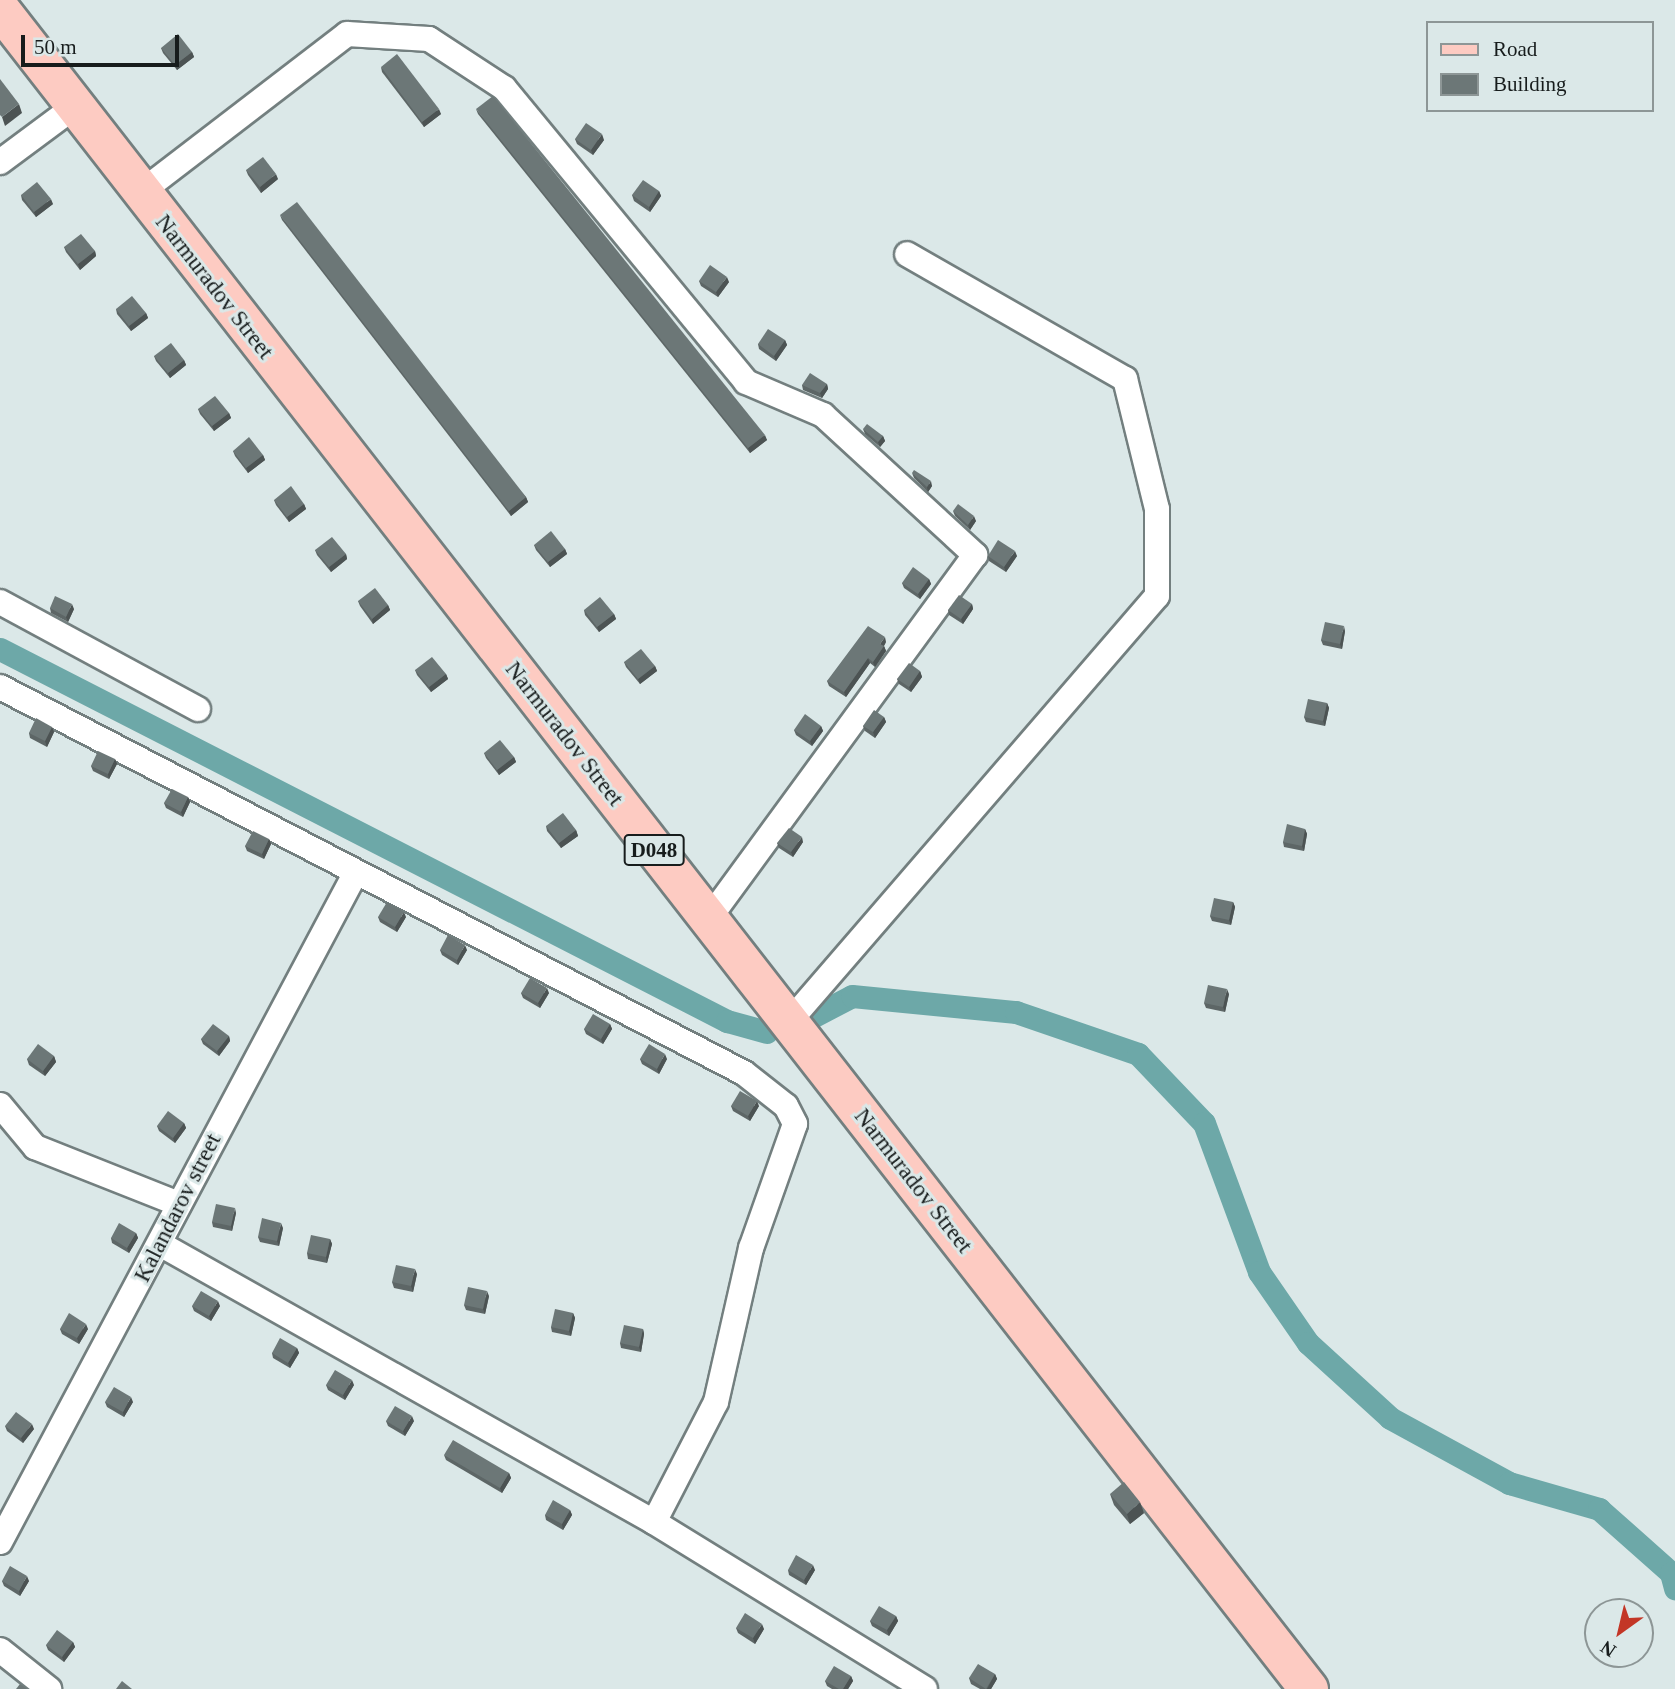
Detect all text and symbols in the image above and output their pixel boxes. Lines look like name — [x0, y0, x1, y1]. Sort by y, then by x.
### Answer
scale bar — [24, 21, 182, 65]
legend — [1426, 21, 1654, 112]
text: 50 m — [34, 35, 77, 59]
text: Road — [1493, 37, 1537, 61]
text: Building — [1493, 72, 1567, 96]
street label: Narmuradov Street — [149, 209, 279, 365]
street label: Narmuradov Street — [499, 656, 629, 812]
road number: D048 — [622, 832, 686, 868]
street label: Narmuradov Street — [848, 1103, 978, 1259]
street label: Kalandarov street — [129, 1129, 227, 1287]
north arrow — [1584, 1598, 1654, 1668]
text: N — [1597, 1637, 1620, 1662]

